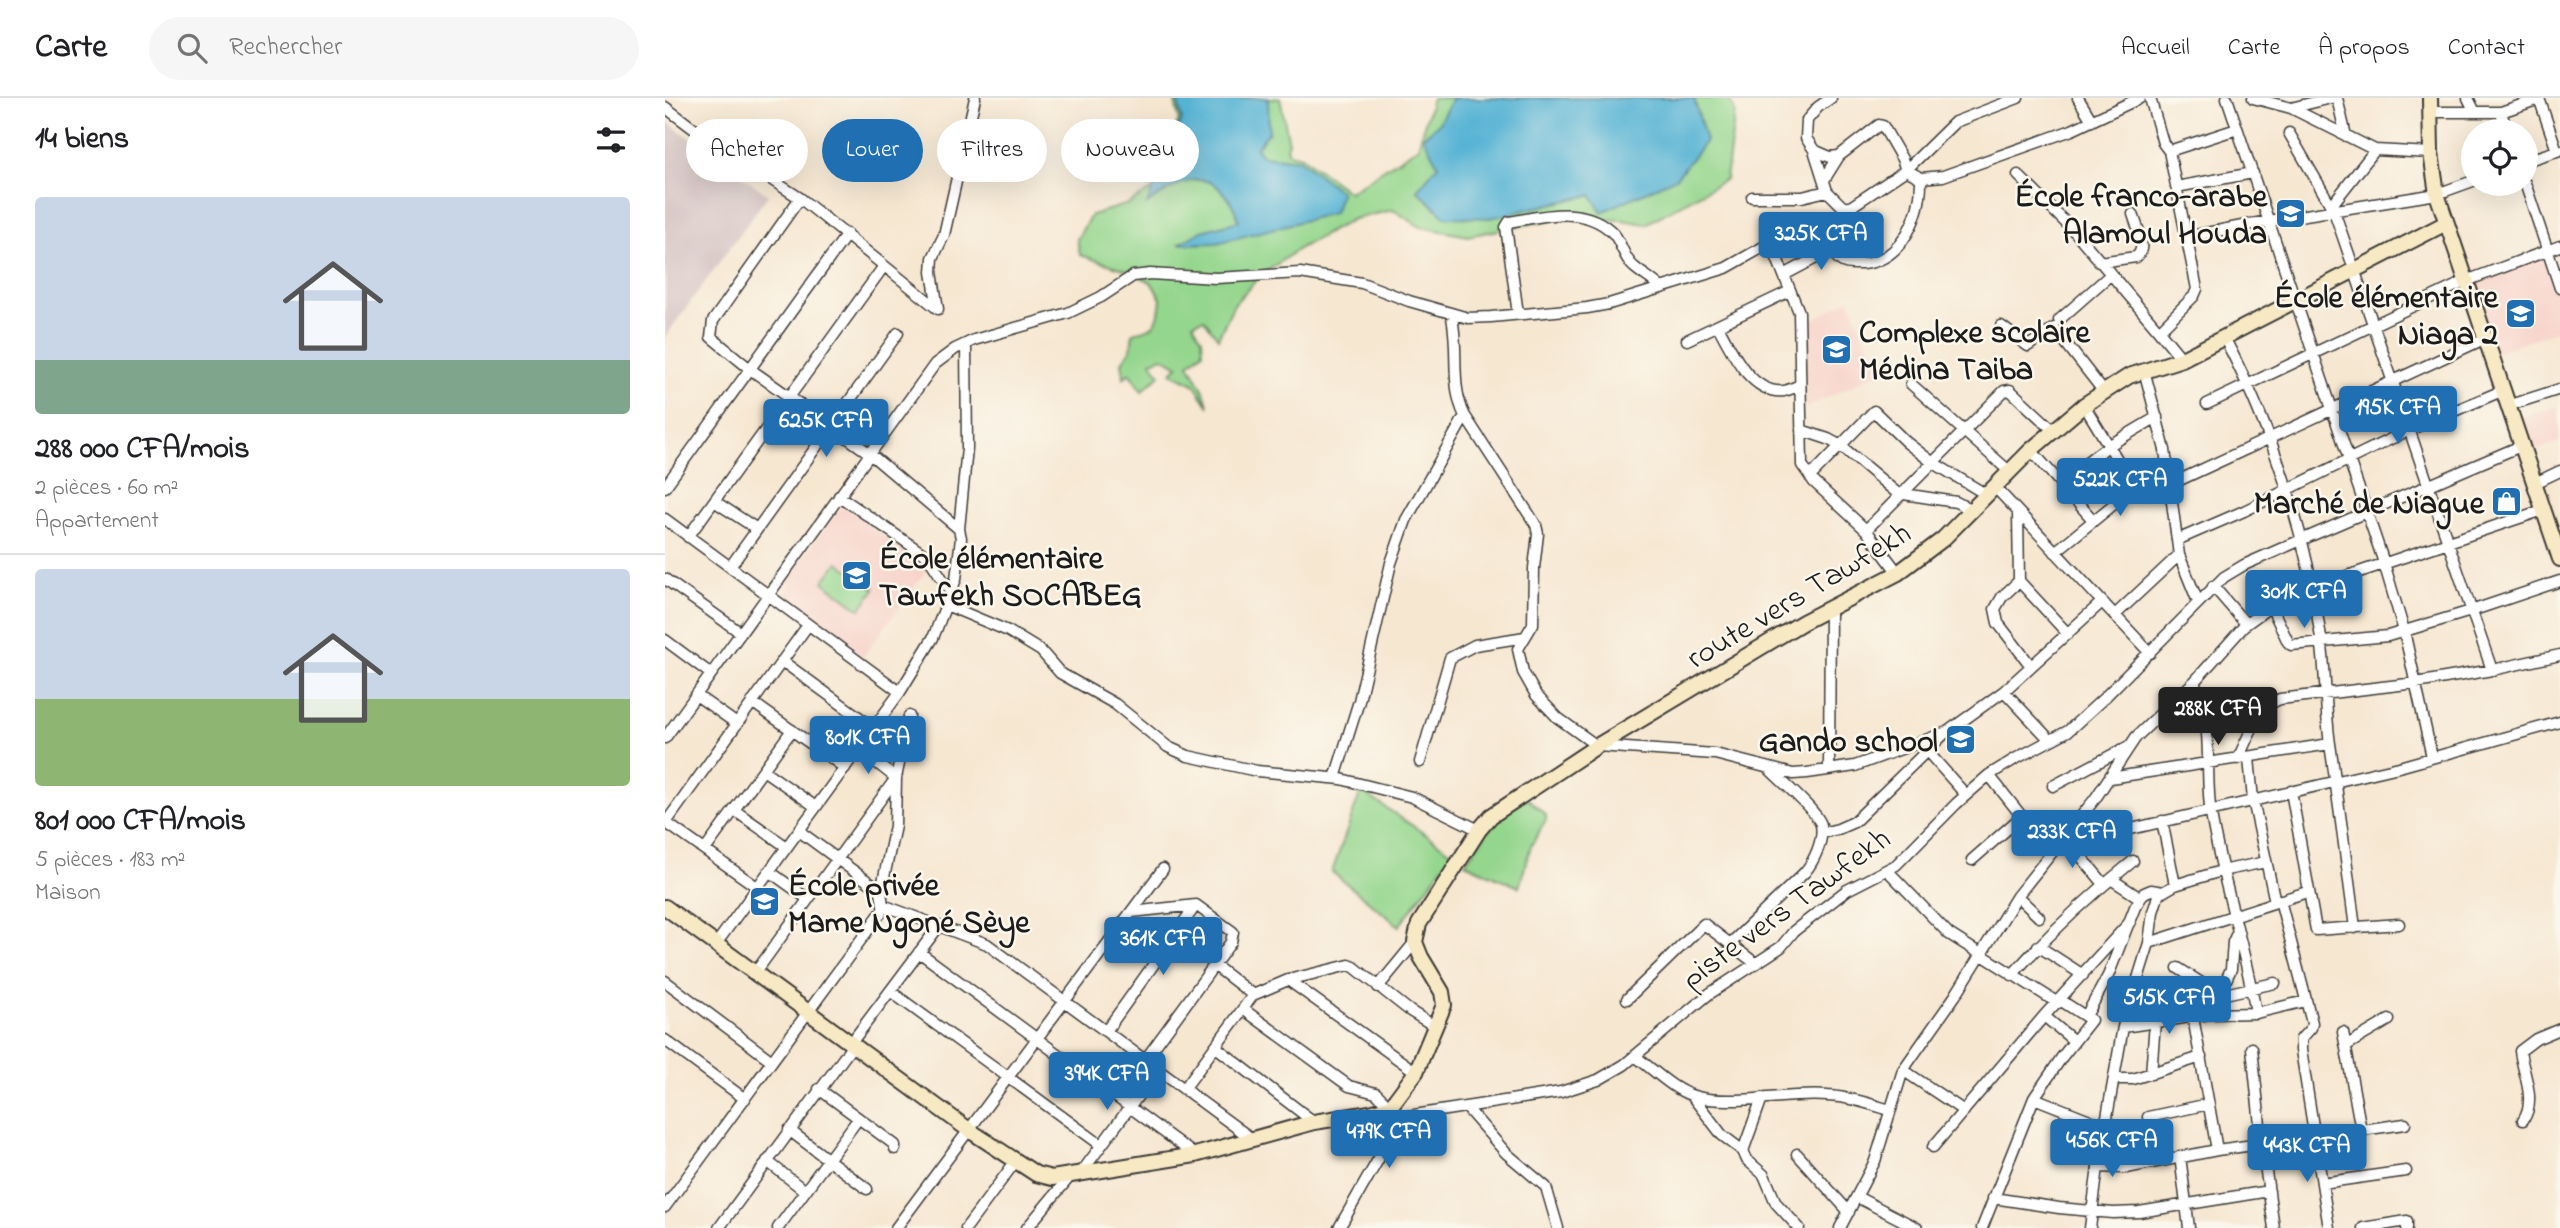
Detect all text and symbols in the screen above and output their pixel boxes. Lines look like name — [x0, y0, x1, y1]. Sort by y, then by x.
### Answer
search box — [149, 17, 639, 80]
text: Carte — [35, 24, 107, 72]
icon: search — [173, 29, 211, 67]
text: Rechercher — [229, 29, 342, 67]
text: Accueil — [2121, 31, 2190, 66]
text: Carte — [2228, 31, 2280, 66]
text: À propos — [2318, 31, 2410, 66]
text: Contact — [2448, 31, 2525, 66]
text: 14 biens — [35, 118, 129, 162]
chip: Acheter — [686, 119, 808, 182]
chip: Louer — [822, 119, 923, 182]
chip: Filtres — [937, 119, 1047, 182]
chip: Nouveau — [1061, 119, 1199, 182]
map controls — [2461, 119, 2538, 196]
button: locate — [2461, 119, 2538, 196]
icon: filters — [592, 121, 630, 159]
place label: École franco-arabe Alamoul Houda — [2015, 175, 2269, 259]
school or university icon: École franco-arabe Alamoul Houda — [2273, 196, 2307, 230]
pin: 325K CFA — [1749, 212, 1893, 272]
text: 325K CFA — [1775, 218, 1867, 251]
icon: home — [270, 243, 396, 369]
place label: École élémentaire Niaga 2 — [2274, 276, 2500, 361]
school or university icon: École élémentaire Niaga 2 — [2504, 297, 2538, 331]
place label: Complexe scolaire Médina Taiba — [1859, 311, 2091, 395]
school or university icon: Complexe scolaire Médina Taiba — [1819, 332, 1853, 366]
pin: 195K CFA — [2326, 386, 2470, 446]
text: 195K CFA — [2355, 392, 2441, 425]
pin: 625K CFA — [754, 400, 898, 459]
text: 625K CFA — [779, 405, 873, 438]
text: 288 000 CFA/mois — [35, 428, 250, 472]
pin: 522K CFA — [2048, 458, 2192, 518]
text: 522K CFA — [2073, 464, 2167, 497]
text: 2 pièces · 60 m² — [35, 472, 178, 505]
place label: Marché de Niague — [2254, 482, 2486, 530]
shop icon: Marché de Niague — [2490, 485, 2524, 519]
text: Appartement — [35, 505, 159, 538]
street label: route vers Tawfekh — [1679, 511, 1921, 683]
place label: École élémentaire Tawfekh SOCABEG — [879, 537, 1142, 621]
school or university icon: École élémentaire Tawfekh SOCABEG — [839, 558, 873, 592]
pin: 301K CFA — [2232, 570, 2376, 630]
text: 301K CFA — [2261, 576, 2347, 609]
icon: home — [270, 615, 396, 741]
pin: 288K CFA — [2146, 688, 2290, 747]
text: 288K CFA — [2174, 693, 2262, 726]
pin: 801K CFA — [796, 716, 940, 776]
place label: Gando school — [1759, 720, 1938, 767]
text: 801K CFA — [826, 722, 910, 755]
school or university icon: Gando school — [1944, 723, 1978, 757]
text: 801 000 CFA/mois — [35, 800, 246, 844]
pin: 233K CFA — [2000, 810, 2144, 870]
text: 233K CFA — [2027, 816, 2117, 849]
street label: piste vers Tawfekh — [1672, 818, 1902, 1002]
text: 5 pièces · 183 m² — [35, 844, 185, 877]
place label: École privée Mame Ngoné Sèye — [788, 864, 1031, 949]
text: Maison — [35, 877, 101, 910]
school or university icon: École privée Mame Ngoné Sèye — [748, 885, 782, 919]
pin: 361K CFA — [1091, 918, 1235, 977]
text: 361K CFA — [1120, 923, 1206, 956]
pin: 515K CFA — [2097, 976, 2241, 1036]
text: 515K CFA — [2123, 982, 2215, 1015]
pin: 394K CFA — [1035, 1052, 1179, 1112]
text: 394K CFA — [1065, 1058, 1149, 1091]
pin: 479K CFA — [1317, 1110, 1461, 1170]
text: 479K CFA — [1347, 1116, 1431, 1149]
pin: 456K CFA — [2040, 1119, 2184, 1179]
pin: 443K CFA — [2235, 1124, 2379, 1184]
text: 456K CFA — [2066, 1125, 2158, 1158]
text: 443K CFA — [2263, 1130, 2351, 1163]

